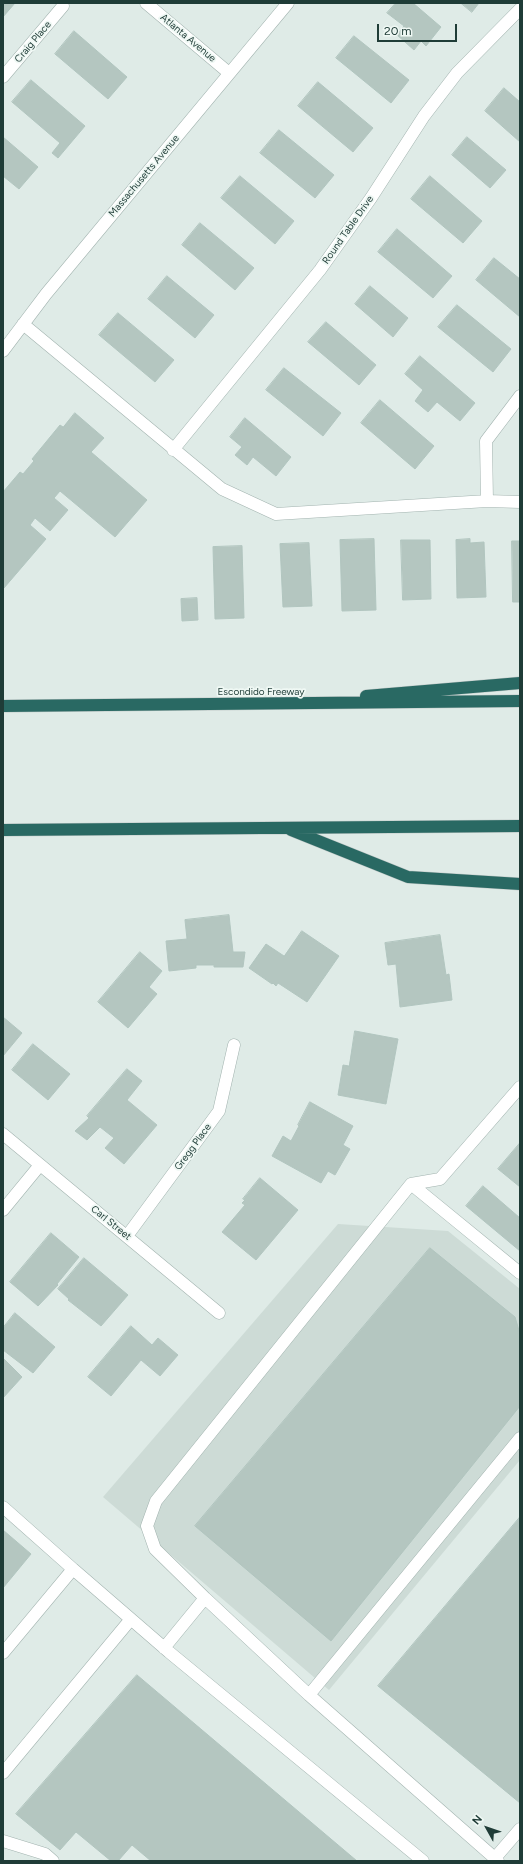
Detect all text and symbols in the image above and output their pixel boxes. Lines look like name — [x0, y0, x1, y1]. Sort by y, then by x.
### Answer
street label: Atlanta Avenue — [158, 11, 218, 65]
scale bar — [379, 16, 459, 42]
street label: Craig Place — [12, 19, 54, 65]
text: 20 m — [384, 24, 412, 38]
street label: Massachusetts Avenue — [106, 133, 182, 219]
street label: Round Table Drive — [320, 194, 376, 266]
street label: Escondido Freeway — [217, 686, 305, 698]
street label: Gregg Place — [172, 1121, 214, 1173]
street label: Carl Street — [88, 1203, 134, 1243]
north arrow — [467, 1808, 507, 1848]
text: N — [470, 1813, 485, 1827]

